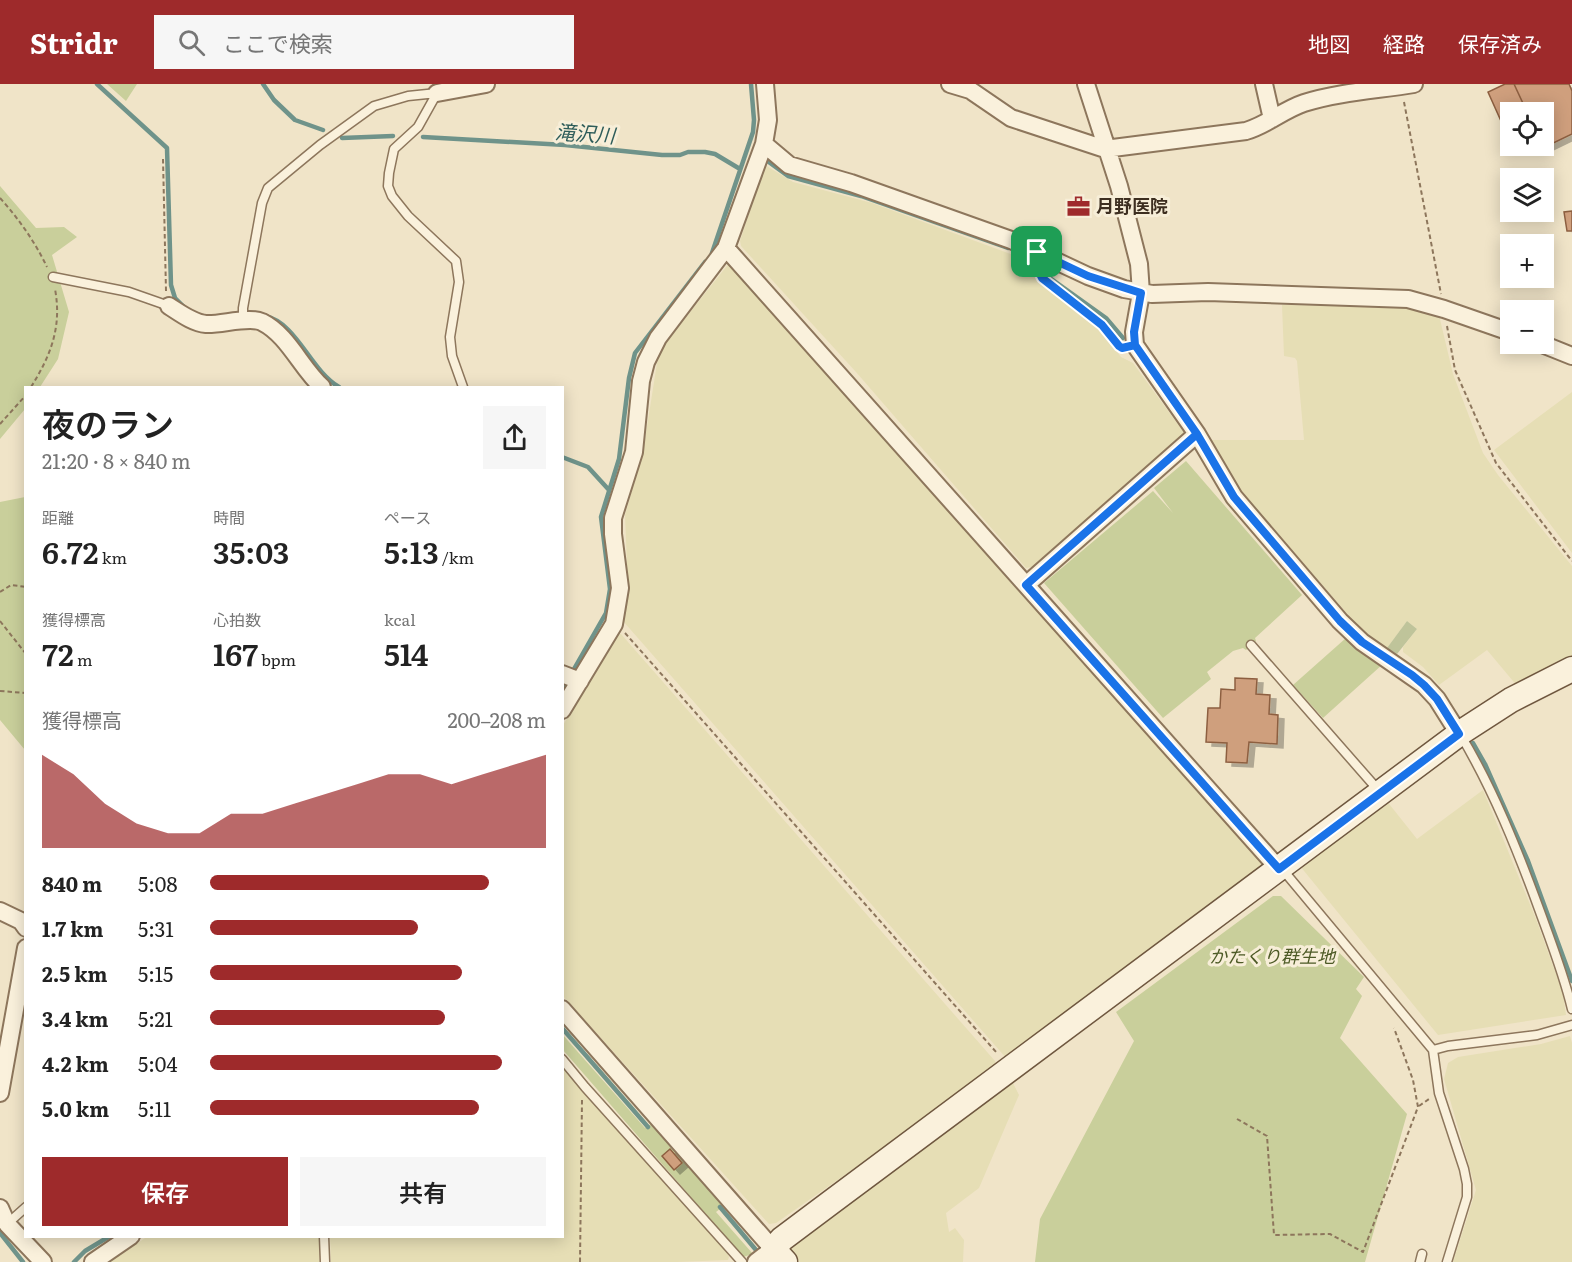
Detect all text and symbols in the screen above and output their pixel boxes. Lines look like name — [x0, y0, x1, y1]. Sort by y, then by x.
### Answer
search box — [154, 15, 574, 69]
text: Stridr — [30, 21, 118, 63]
icon: search — [175, 26, 208, 59]
text: ここで検索 — [223, 26, 333, 59]
text: 地図 — [1308, 27, 1350, 58]
text: 経路 — [1383, 27, 1425, 58]
text: 保存済み — [1458, 27, 1542, 58]
map controls — [1500, 102, 1554, 354]
button: locate — [1500, 102, 1554, 156]
water label: 滝沢川 — [554, 115, 618, 149]
button: layers — [1500, 168, 1554, 222]
place label: 月野医院 — [1096, 192, 1168, 219]
office icon: 月野医院 — [1065, 194, 1091, 220]
pin — [1011, 226, 1062, 277]
button: + — [1500, 234, 1554, 288]
icon: arrive — [1020, 235, 1053, 268]
button: − — [1500, 300, 1554, 354]
text: 夜のラン — [42, 398, 174, 447]
button: share — [483, 406, 546, 469]
text: 21:20 · 8 × 840 m — [42, 445, 191, 475]
text: 距離 — [42, 505, 74, 529]
text: 時間 — [213, 505, 245, 529]
text: ペース — [384, 505, 431, 529]
text: 6.72 — [42, 529, 99, 573]
text: 35:03 — [213, 529, 289, 573]
text: 5:13 — [384, 529, 439, 573]
text: km — [99, 545, 127, 569]
text: /km — [439, 545, 474, 569]
text: 獲得標高 — [42, 607, 106, 631]
text: 心拍数 — [213, 607, 261, 631]
text: kcal — [384, 607, 416, 631]
text: 72 — [42, 631, 74, 675]
text: 167 — [213, 631, 258, 675]
text: 514 — [384, 631, 429, 675]
text: m — [74, 647, 93, 671]
text: bpm — [258, 647, 296, 671]
text: 獲得標高 — [42, 704, 122, 734]
text: 200–208 m — [447, 704, 546, 734]
text: 840 m — [42, 868, 102, 898]
text: 5:08 — [138, 868, 177, 898]
text: 1.7 km — [42, 913, 104, 943]
text: 5:31 — [138, 913, 174, 943]
park label: かたくり群生地 — [1209, 942, 1337, 969]
text: 2.5 km — [42, 958, 108, 988]
text: 5:15 — [138, 958, 173, 988]
text: 3.4 km — [42, 1003, 109, 1033]
text: 5:21 — [138, 1003, 173, 1033]
text: 4.2 km — [42, 1048, 109, 1078]
text: 5:04 — [138, 1048, 177, 1078]
text: 5.0 km — [42, 1093, 109, 1123]
text: 5:11 — [138, 1093, 171, 1123]
button: 保存 — [42, 1157, 288, 1226]
button: 共有 — [300, 1157, 546, 1226]

